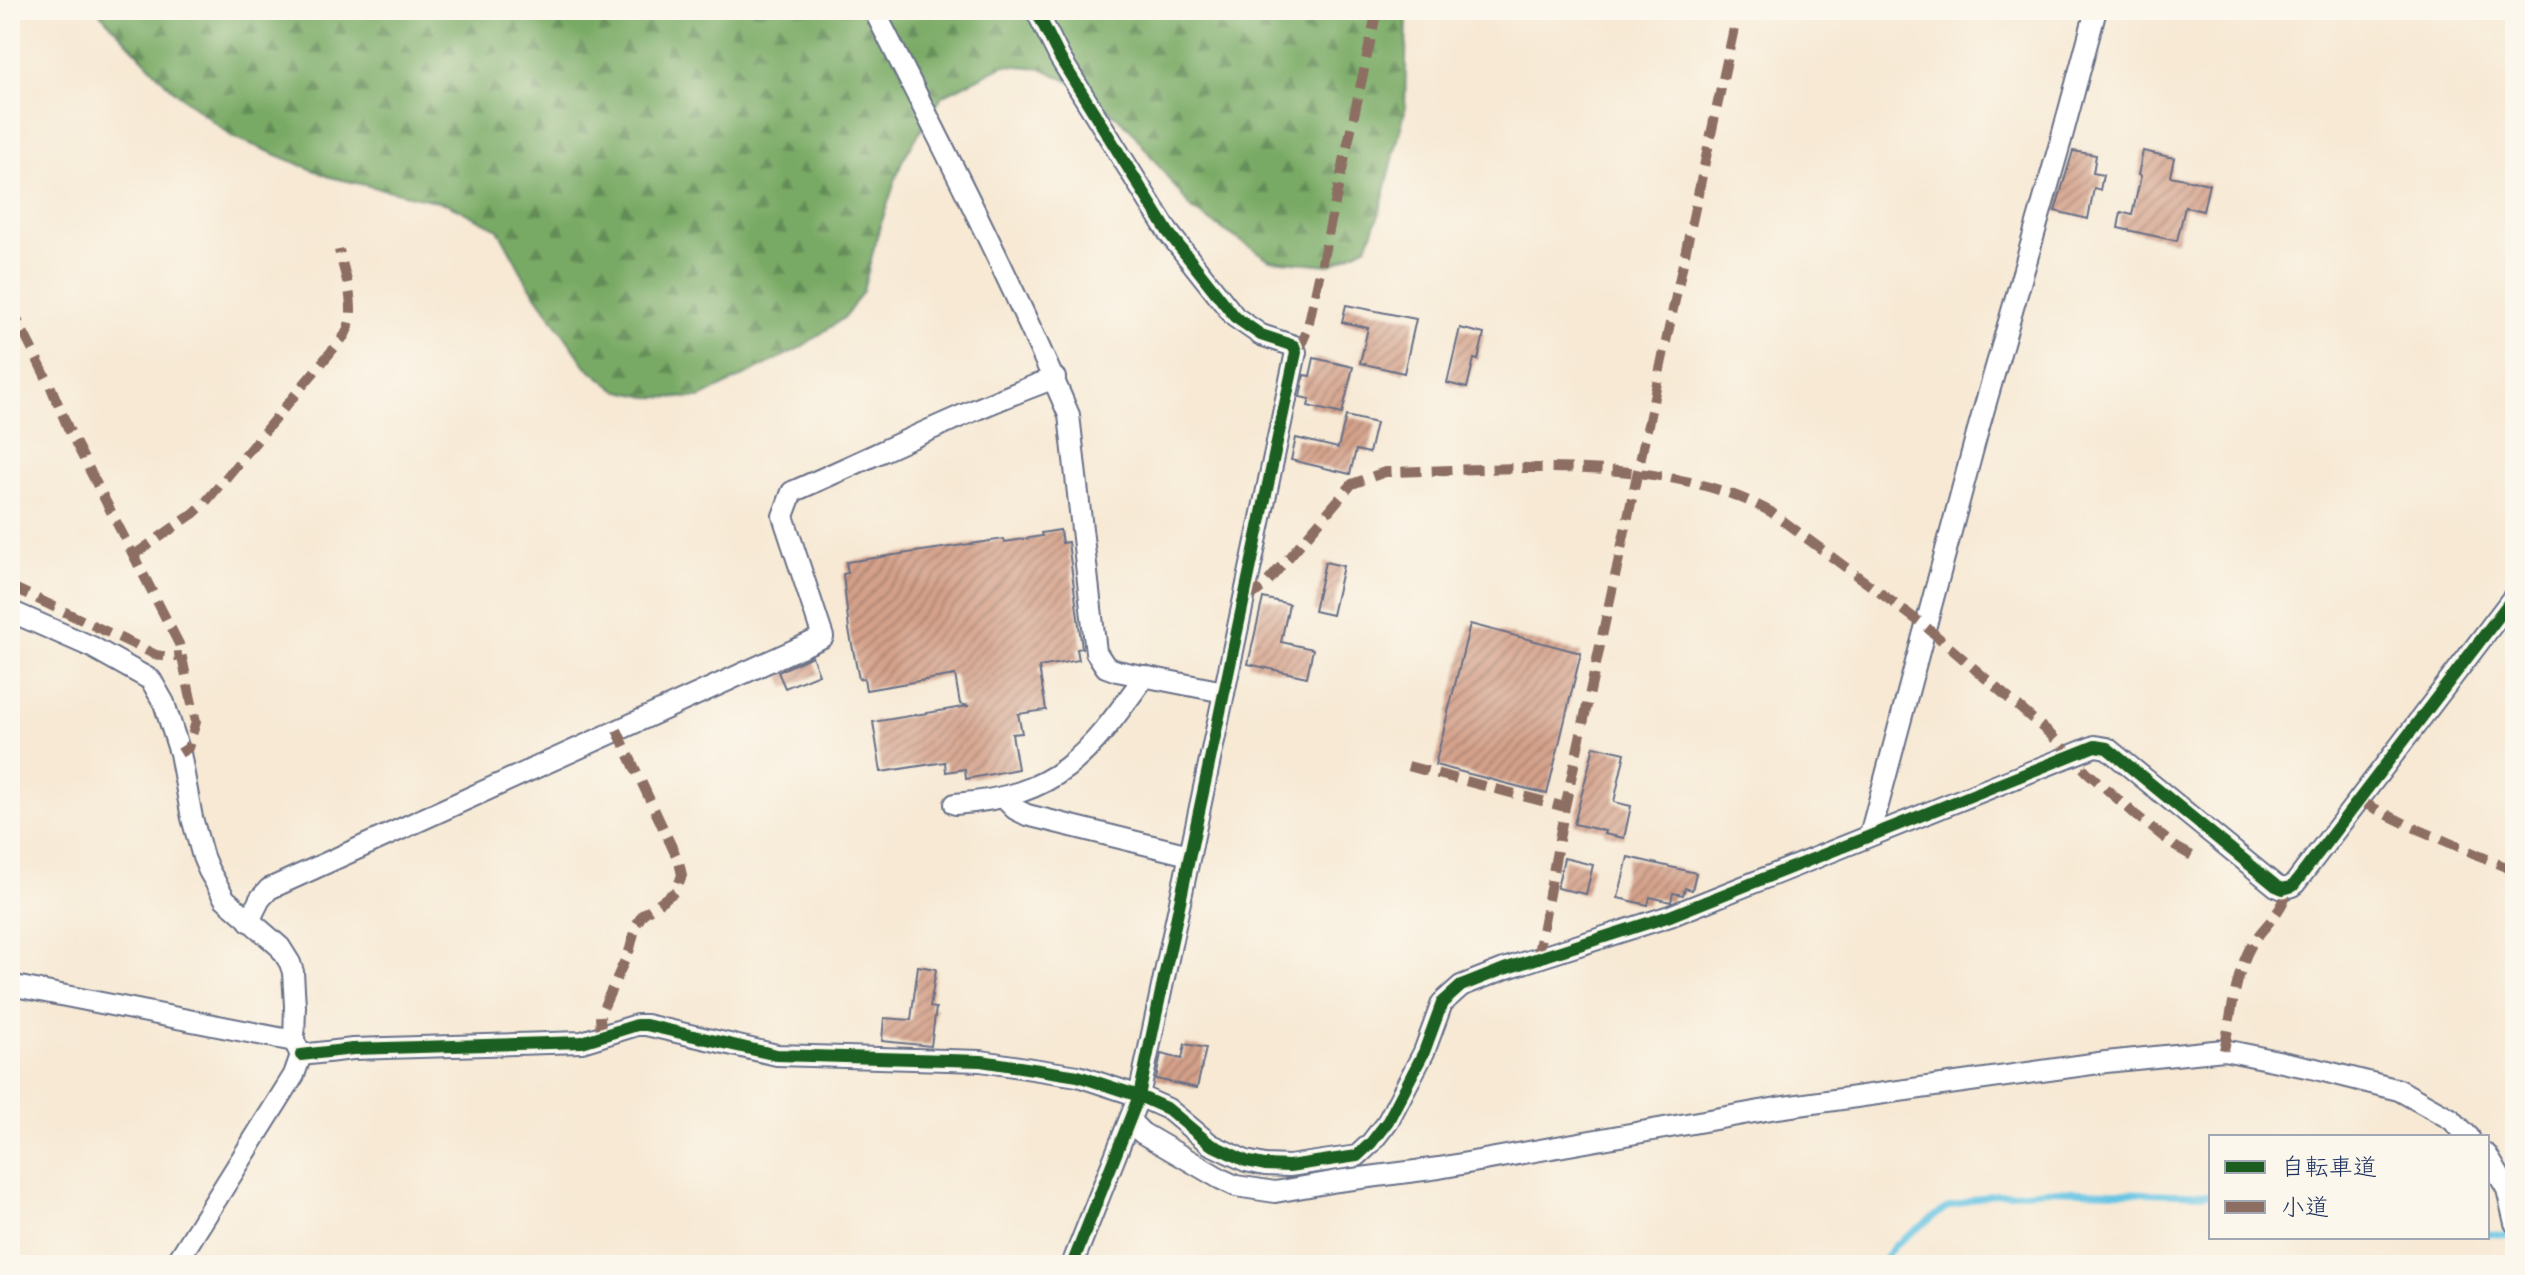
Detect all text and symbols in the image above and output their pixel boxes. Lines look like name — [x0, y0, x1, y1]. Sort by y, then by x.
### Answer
legend — [2209, 1135, 2489, 1239]
text: 自転車道 — [2281, 1150, 2377, 1182]
text: 小道 — [2281, 1190, 2329, 1222]

